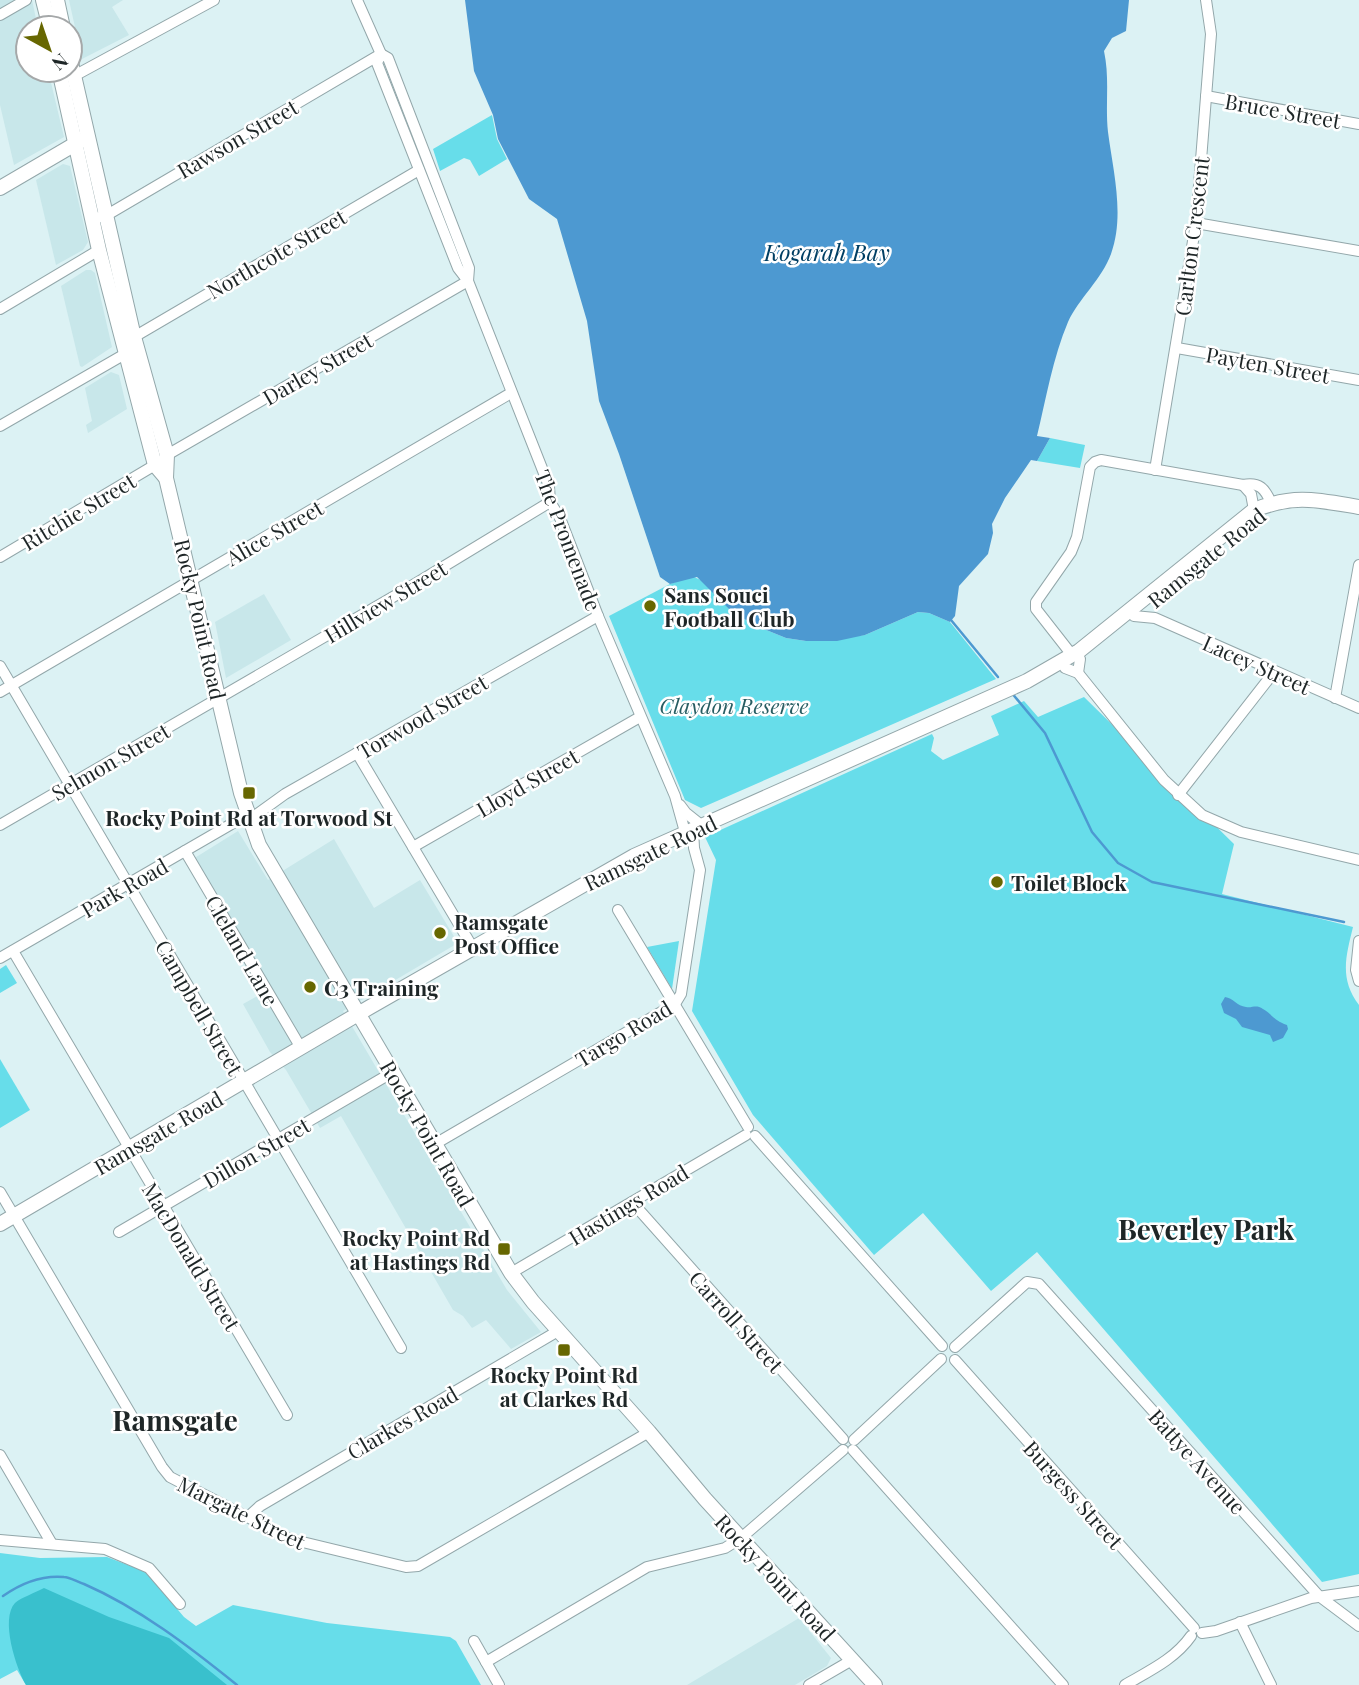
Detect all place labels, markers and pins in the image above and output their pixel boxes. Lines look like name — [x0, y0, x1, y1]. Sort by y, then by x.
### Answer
place label: Sans Souci Football Club — [664, 580, 795, 632]
marker: Sans Souci Football Club — [642, 598, 658, 614]
marker: Rocky Point Rd at Torwood St — [241, 785, 257, 801]
place label: Rocky Point Rd at Torwood St — [105, 803, 393, 831]
place label: Toilet Block — [1011, 868, 1127, 896]
marker: Toilet Block — [989, 874, 1005, 890]
place label: Ramsgate Post Office — [454, 907, 559, 959]
marker: Ramsgate Post Office — [432, 925, 448, 941]
place label: C3 Training — [324, 973, 439, 1001]
marker: C3 Training — [302, 979, 318, 995]
place label: Rocky Point Rd at Hastings Rd — [342, 1223, 490, 1275]
marker: Rocky Point Rd at Hastings Rd — [496, 1241, 512, 1257]
marker: Rocky Point Rd at Clarkes Rd — [556, 1342, 572, 1358]
place label: Rocky Point Rd at Clarkes Rd — [490, 1360, 638, 1412]

